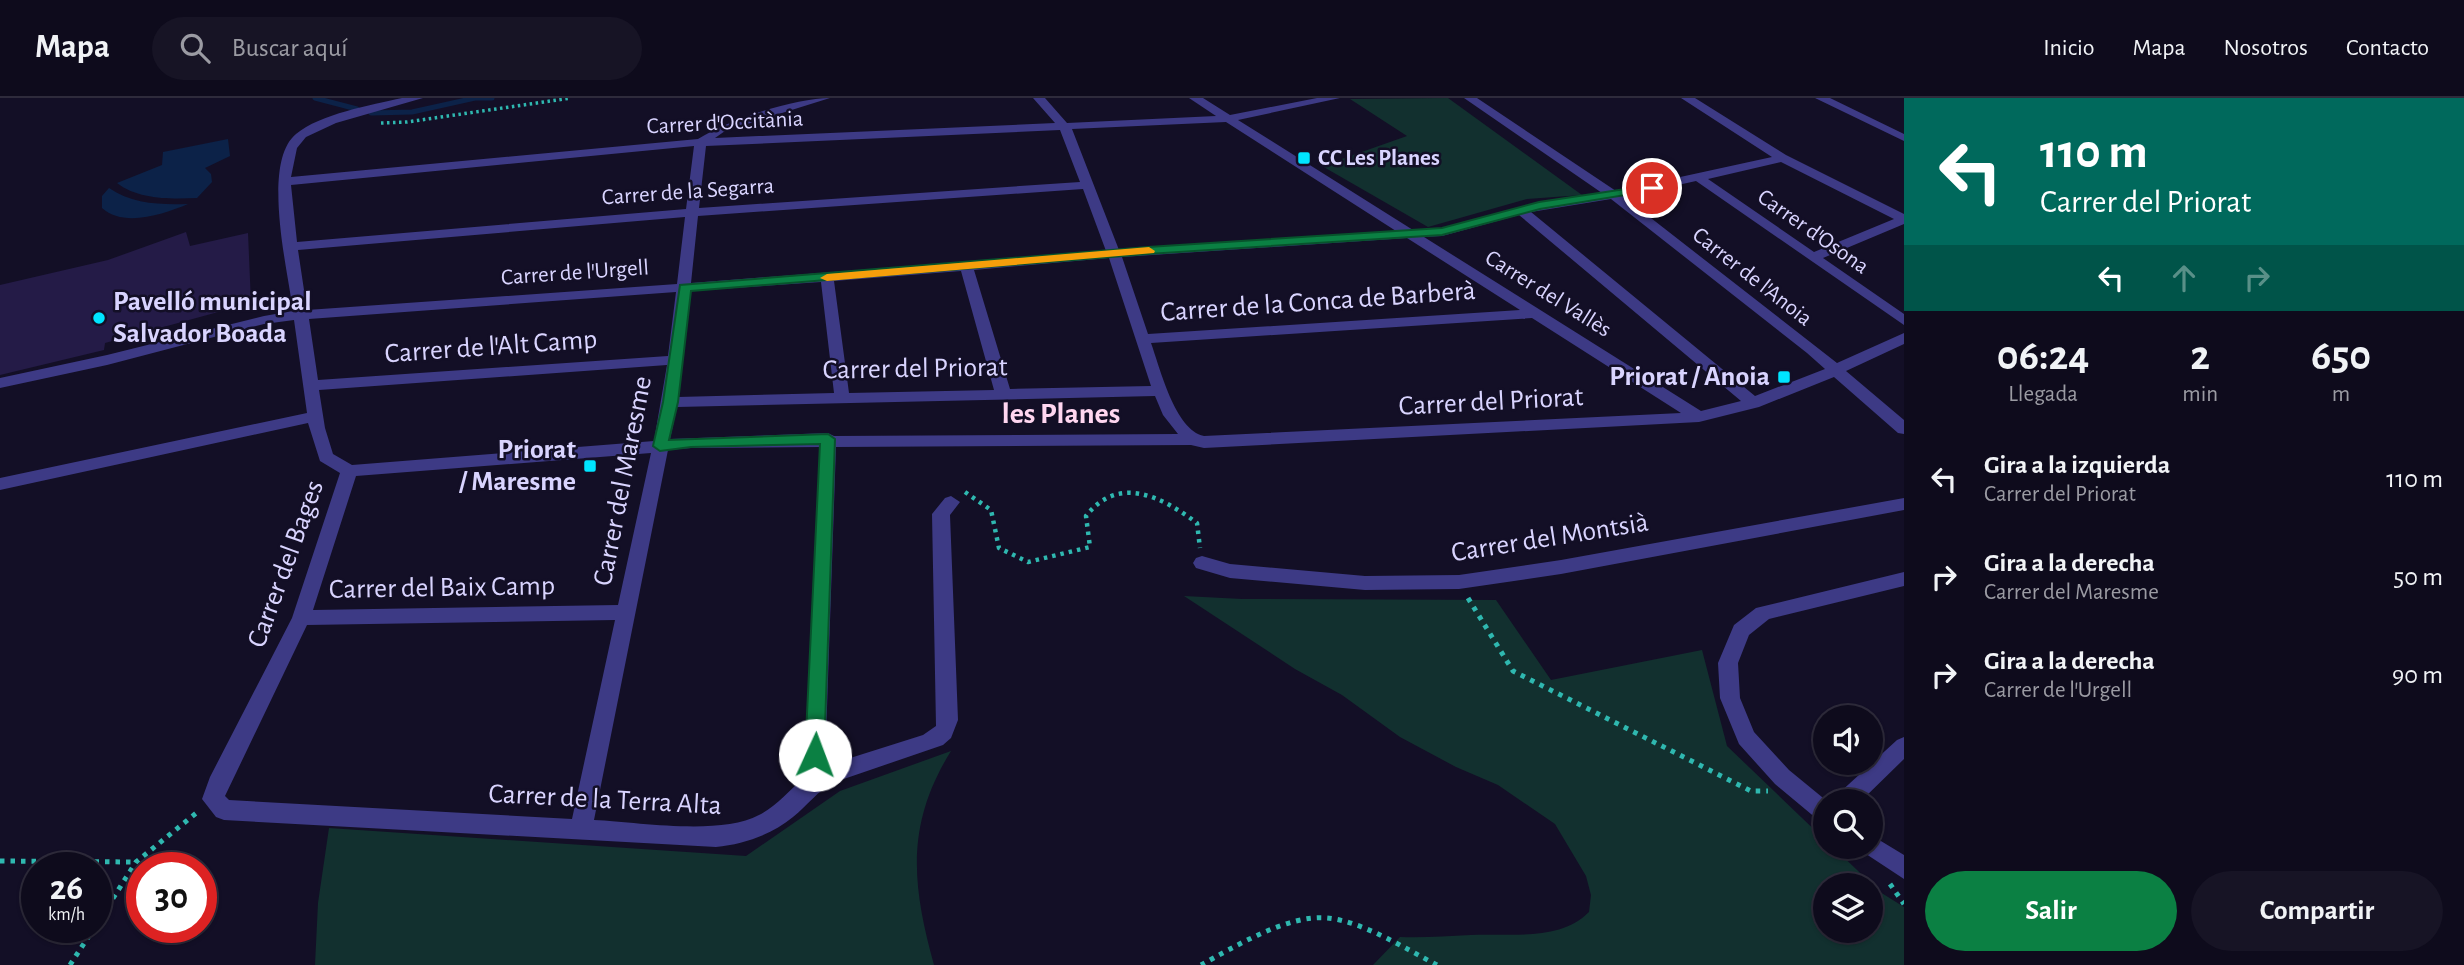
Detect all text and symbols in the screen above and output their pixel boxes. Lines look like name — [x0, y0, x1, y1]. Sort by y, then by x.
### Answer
search box — [152, 17, 642, 80]
icon: search — [176, 29, 214, 67]
text: Mapa — [35, 31, 110, 64]
text: Buscar aquí — [232, 35, 348, 61]
text: Inicio — [2043, 36, 2094, 60]
text: Mapa — [2132, 36, 2186, 60]
text: Nosotros — [2224, 36, 2308, 60]
text: Contacto — [2346, 36, 2429, 60]
street label: Carrer d'Occitània — [646, 107, 804, 139]
icon: left — [1925, 126, 2016, 217]
text: 110 m — [2040, 128, 2148, 177]
place label: CC Les Planes — [1318, 147, 1440, 170]
marker: CC Les Planes — [1296, 150, 1312, 166]
pin — [1622, 158, 1682, 218]
icon: arrive — [1633, 169, 1671, 207]
street label: Carrer de la Segarra — [601, 175, 775, 209]
street label: Carrer d'Osona — [1753, 185, 1873, 279]
text: Carrer del Priorat — [2040, 186, 2251, 218]
street label: Carrer de l'Anoia — [1688, 223, 1816, 331]
street label: Carrer del Vallès — [1481, 246, 1615, 342]
street label: Carrer de l'Urgell — [500, 256, 650, 290]
icon: left — [2092, 259, 2130, 297]
icon: ahead — [2165, 259, 2203, 297]
icon: right — [2238, 259, 2276, 297]
street label: Carrer de la Conca de Barberà — [1159, 277, 1477, 327]
place label: Pavelló municipal Salvador Boada — [113, 288, 312, 348]
marker: Pavelló municipal Salvador Boada — [91, 310, 107, 326]
street label: Carrer de l'Alt Camp — [384, 326, 598, 368]
text: 06:24 — [1997, 335, 2089, 377]
text: 2 — [2190, 335, 2210, 377]
text: 650 — [2311, 335, 2371, 377]
street label: Carrer del Priorat — [822, 353, 1008, 385]
place label: Priorat / Anoia — [1609, 363, 1770, 391]
marker: Priorat / Anoia — [1776, 369, 1792, 385]
street label: Carrer del Maresme — [589, 374, 657, 588]
street label: Carrer del Priorat — [1398, 383, 1584, 421]
text: Llegada — [2008, 383, 2078, 406]
text: min — [2182, 383, 2218, 406]
text: m — [2332, 383, 2350, 406]
district label: les Planes — [1002, 399, 1120, 429]
place label: Priorat / Maresme — [458, 436, 577, 496]
text: Gira a la izquierda — [1984, 452, 2170, 478]
marker: Priorat / Maresme — [582, 458, 598, 474]
icon: left — [1925, 460, 1963, 498]
text: 110 m — [2386, 466, 2443, 492]
street label: Carrer del Bages — [243, 477, 329, 651]
text: Carrer del Priorat — [1984, 483, 2136, 506]
street label: Carrer del Montsià — [1449, 509, 1651, 567]
text: Gira a la derecha — [1984, 550, 2155, 576]
icon: right — [1925, 558, 1963, 596]
text: 50 m — [2393, 564, 2443, 590]
street label: Carrer del Baix Camp — [329, 572, 555, 604]
text: Carrer del Maresme — [1984, 581, 2159, 604]
text: Gira a la derecha — [1984, 648, 2155, 674]
icon: right — [1925, 656, 1963, 694]
text: 90 m — [2392, 662, 2443, 688]
text: Carrer de l'Urgell — [1984, 679, 2132, 702]
map controls — [1813, 705, 1883, 943]
button: sound — [1813, 705, 1883, 775]
position arrow — [778, 718, 852, 792]
street label: Carrer de la Terra Alta — [488, 780, 722, 820]
button: search — [1813, 789, 1883, 859]
speed limit sign: 30 — [126, 852, 217, 943]
text: 26 — [50, 871, 83, 906]
button: Salir — [1925, 871, 2177, 951]
button: Compartir — [2191, 871, 2443, 951]
button: layers — [1813, 873, 1883, 943]
text: km/h — [48, 906, 85, 924]

